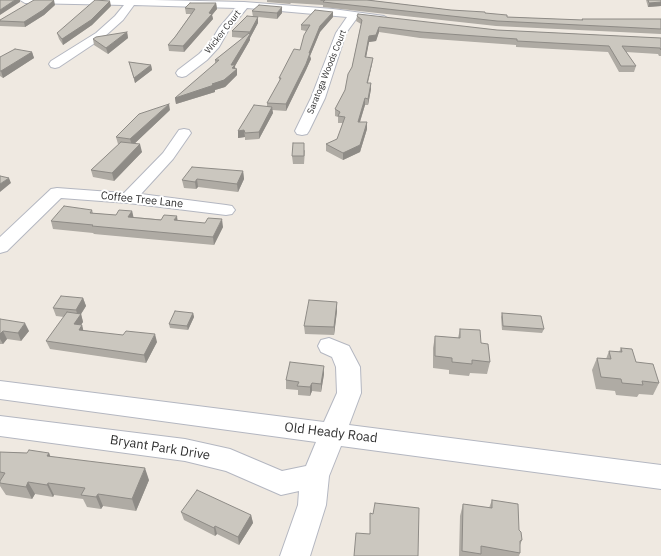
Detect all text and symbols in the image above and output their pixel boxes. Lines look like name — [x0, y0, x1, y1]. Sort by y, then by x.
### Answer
street label: Wicker Court — [203, 8, 243, 56]
street label: Saratoga Woods Court — [305, 28, 349, 116]
street label: Coffee Tree Lane — [100, 189, 184, 211]
street label: Old Heady Road — [284, 420, 378, 446]
street label: Bryant Park Drive — [109, 432, 211, 464]

